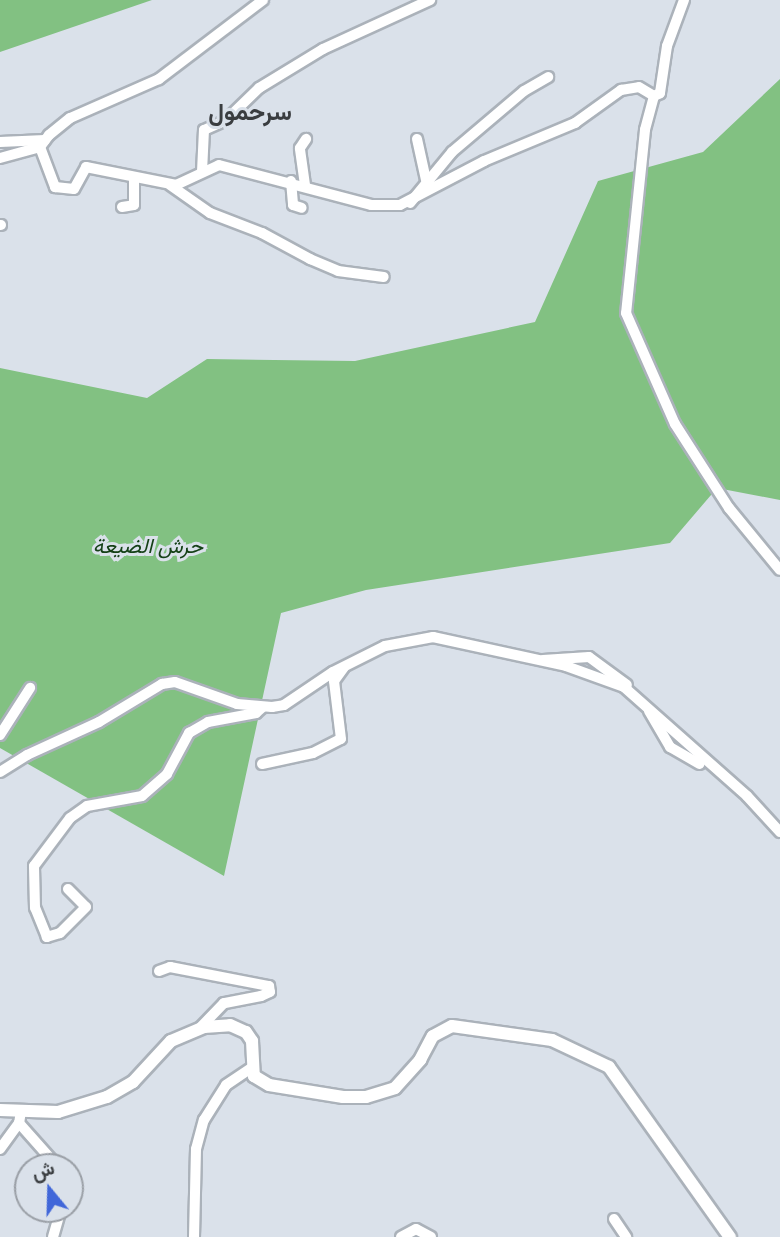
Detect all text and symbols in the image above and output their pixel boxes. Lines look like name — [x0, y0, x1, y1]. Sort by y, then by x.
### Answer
district label: سرحمول — [208, 98, 292, 126]
park label: حرش الضيعة — [93, 533, 203, 559]
north arrow — [14, 1153, 84, 1223]
text: ش — [28, 1155, 58, 1185]

